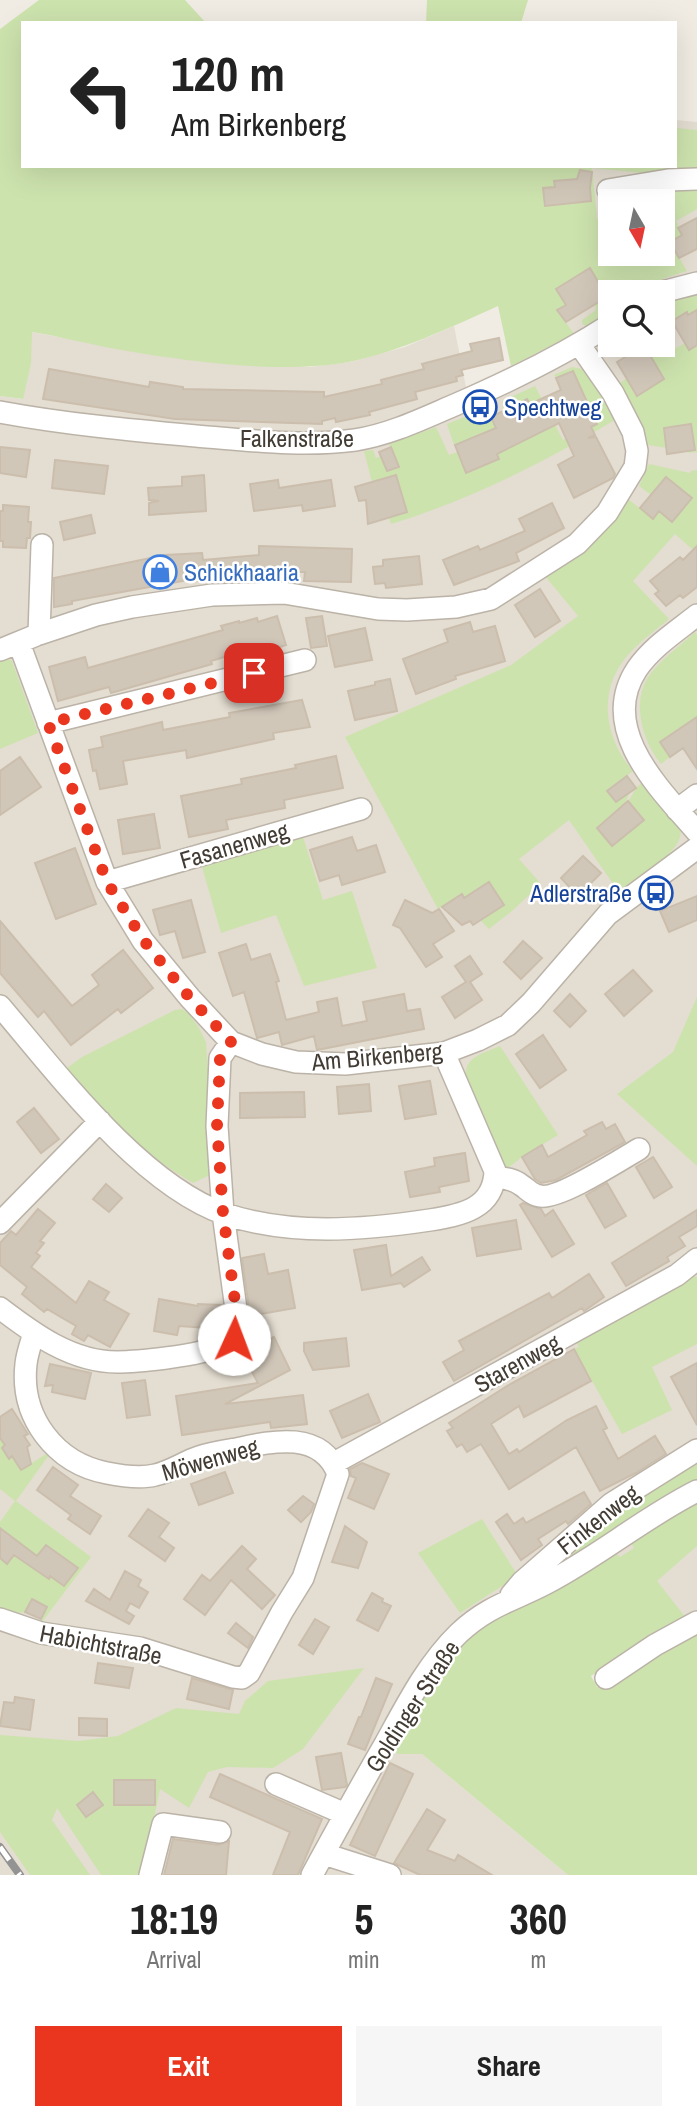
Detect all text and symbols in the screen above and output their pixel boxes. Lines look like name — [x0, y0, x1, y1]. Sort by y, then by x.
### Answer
text: 120 m — [171, 40, 285, 106]
icon: left — [56, 49, 147, 140]
text: Am Birkenberg — [171, 103, 346, 146]
north arrow — [598, 189, 676, 266]
map controls — [598, 189, 675, 357]
button: search — [598, 280, 675, 357]
bus stop icon: Spechtweg — [461, 388, 499, 426]
place label: Spechtweg — [504, 391, 601, 423]
street label: Falkenstraße — [240, 422, 354, 454]
shop icon: Schickhaaria — [141, 553, 179, 591]
place label: Schickhaaria — [184, 556, 299, 588]
pin — [224, 643, 284, 703]
icon: arrive — [235, 654, 273, 692]
street label: Fasanenweg — [176, 814, 292, 876]
bus stop icon: Adlerstraße — [637, 874, 675, 912]
place label: Adlerstraße — [529, 877, 632, 909]
street label: Am Birkenberg — [309, 1034, 444, 1078]
position arrow — [197, 1302, 271, 1376]
street label: Starenweg — [468, 1326, 566, 1400]
street label: Möwenweg — [158, 1430, 262, 1488]
street label: Finkenweg — [550, 1477, 646, 1561]
street label: Habichtstraße — [37, 1617, 165, 1671]
street label: Goldinger Straße — [357, 1634, 467, 1778]
text: 18:19 — [130, 1891, 218, 1947]
text: 5 — [354, 1891, 373, 1947]
text: 360 — [510, 1891, 567, 1947]
text: Arrival — [147, 1944, 201, 1975]
text: min — [348, 1944, 380, 1975]
text: m — [530, 1944, 546, 1975]
button: Exit — [35, 2026, 342, 2106]
button: Share — [356, 2026, 662, 2106]

